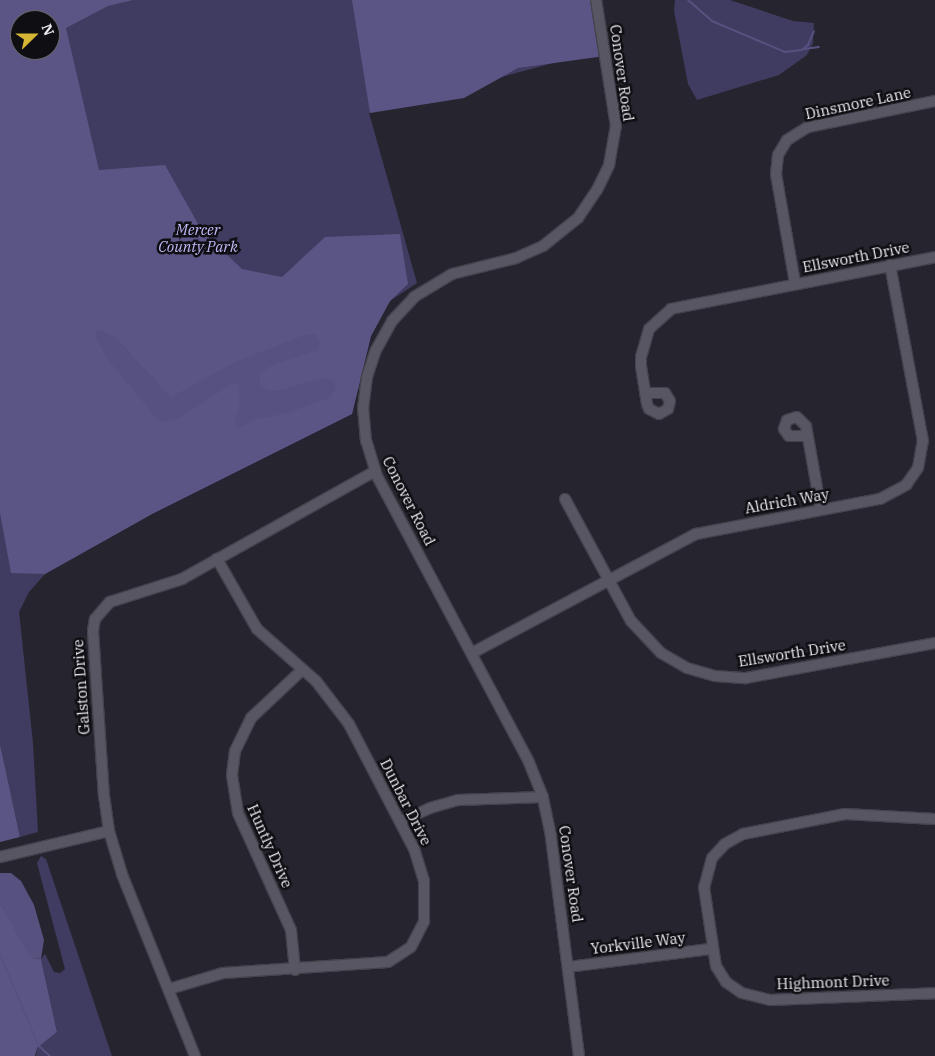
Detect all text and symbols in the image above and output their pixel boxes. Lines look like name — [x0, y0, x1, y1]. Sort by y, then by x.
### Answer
north arrow — [10, 10, 60, 60]
text: N — [38, 21, 58, 38]
street label: Conover Road — [606, 23, 638, 123]
street label: Dinsmore Lane — [803, 83, 913, 123]
park label: Mercer County Park — [158, 220, 238, 255]
street label: Ellsworth Drive — [801, 238, 911, 276]
street label: Conover Road — [379, 453, 439, 549]
street label: Aldrich Way — [743, 485, 831, 517]
street label: Ellsworth Drive — [737, 636, 847, 670]
street label: Galston Drive — [69, 639, 93, 735]
street label: Dunbar Drive — [376, 756, 436, 848]
street label: Huntly Drive — [244, 801, 296, 891]
street label: Conover Road — [555, 824, 587, 924]
street label: Yorkville Way — [590, 928, 686, 958]
street label: Highmont Drive — [776, 971, 890, 993]

